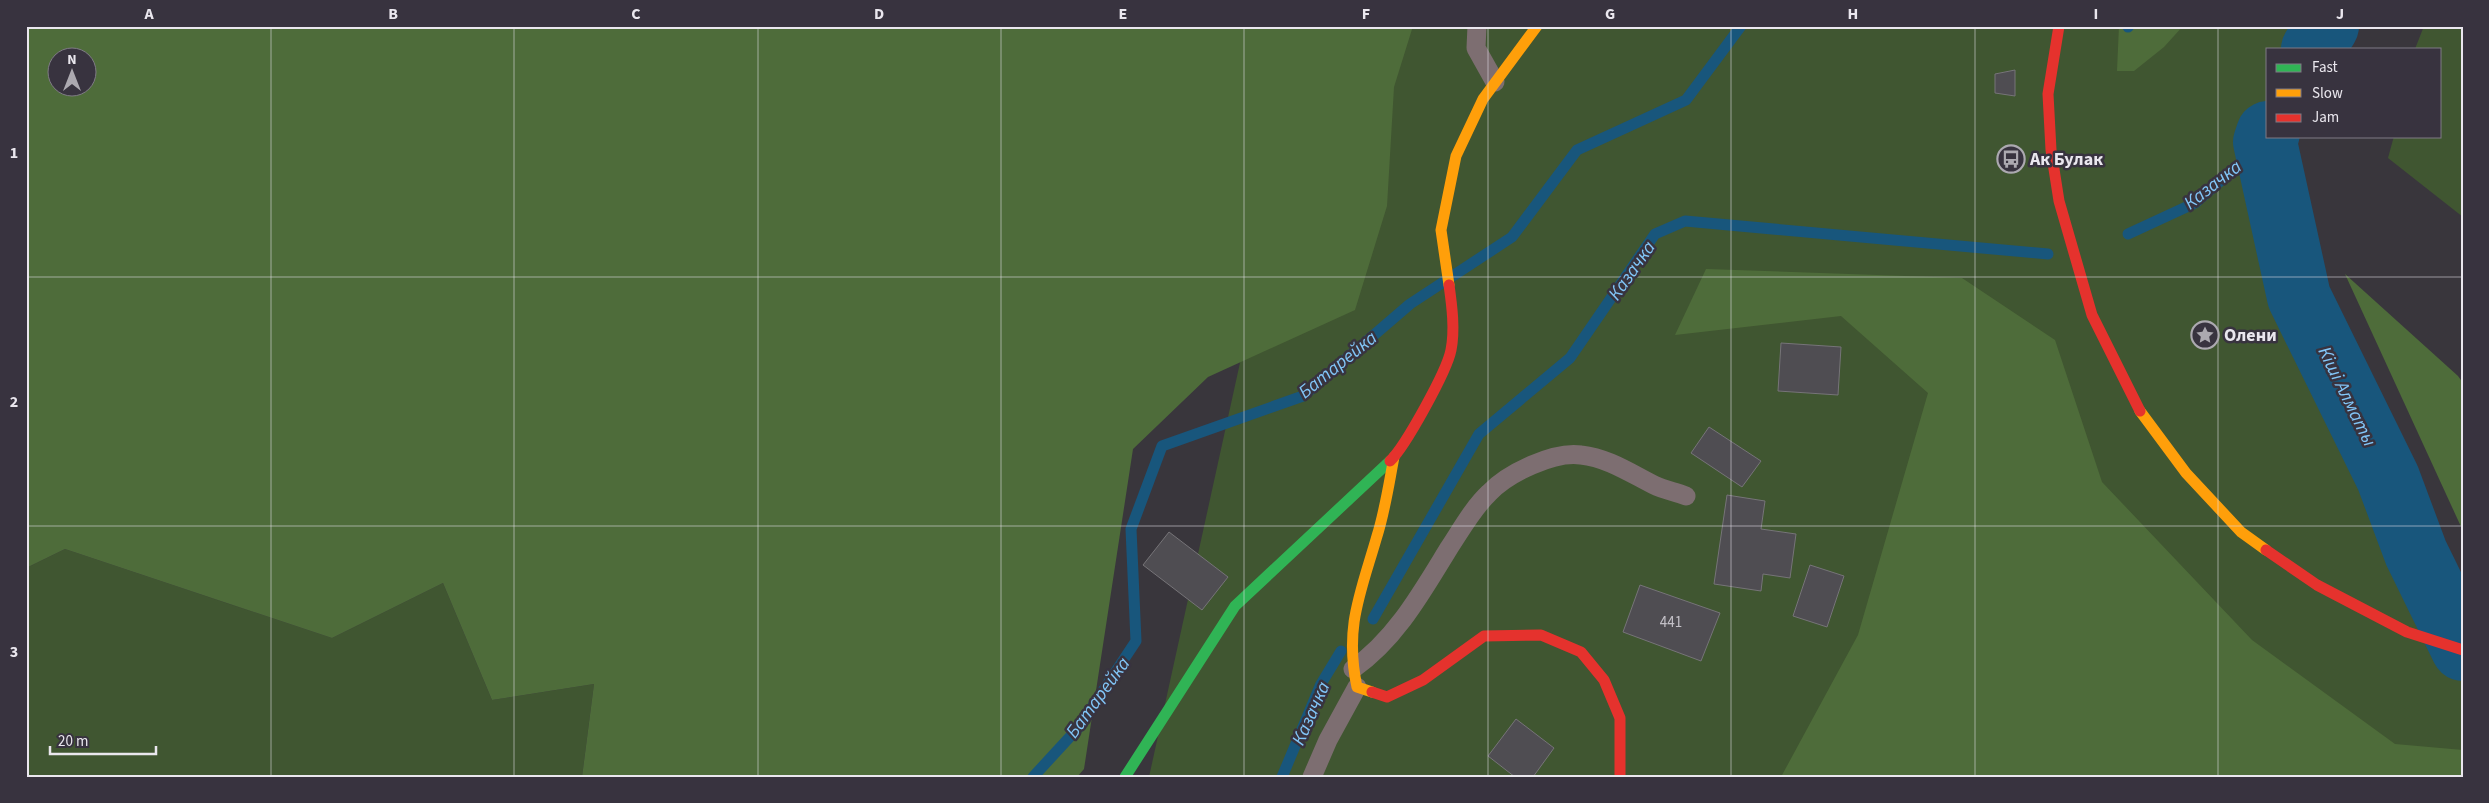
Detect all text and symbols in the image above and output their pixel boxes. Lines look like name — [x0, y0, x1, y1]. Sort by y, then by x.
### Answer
text: A — [143, 3, 154, 25]
text: B — [388, 3, 398, 25]
text: C — [631, 3, 641, 25]
text: D — [874, 3, 884, 25]
text: E — [1119, 3, 1127, 25]
text: F — [1362, 3, 1370, 25]
text: G — [1605, 3, 1615, 25]
text: H — [1848, 3, 1858, 25]
text: I — [2094, 3, 2098, 25]
text: J — [2336, 3, 2344, 25]
north arrow — [48, 48, 98, 98]
legend — [2266, 48, 2442, 138]
text: N — [67, 50, 77, 70]
text: Fast — [2312, 57, 2338, 78]
text: Slow — [2312, 83, 2343, 104]
text: Jam — [2312, 107, 2339, 128]
text: 1 — [10, 142, 18, 164]
bus stop icon: Ак Булак — [1996, 144, 2026, 174]
place label: Ак Булак — [2029, 147, 2103, 172]
water label: Казачка — [2178, 154, 2248, 216]
water label: Казачка — [1602, 236, 1662, 306]
place icon: Олени — [2190, 320, 2220, 350]
place label: Олени — [2224, 323, 2277, 348]
water label: Батарейка — [1293, 325, 1383, 405]
water label: Кіші Алматы — [2311, 342, 2383, 451]
text: 2 — [10, 391, 18, 413]
house number: 441 — [1660, 612, 1682, 633]
text: 3 — [10, 641, 18, 663]
water label: Батарейка — [1060, 652, 1137, 744]
water label: Казачка — [1285, 678, 1337, 750]
scale bar — [50, 723, 156, 755]
text: 20 m — [58, 731, 88, 752]

